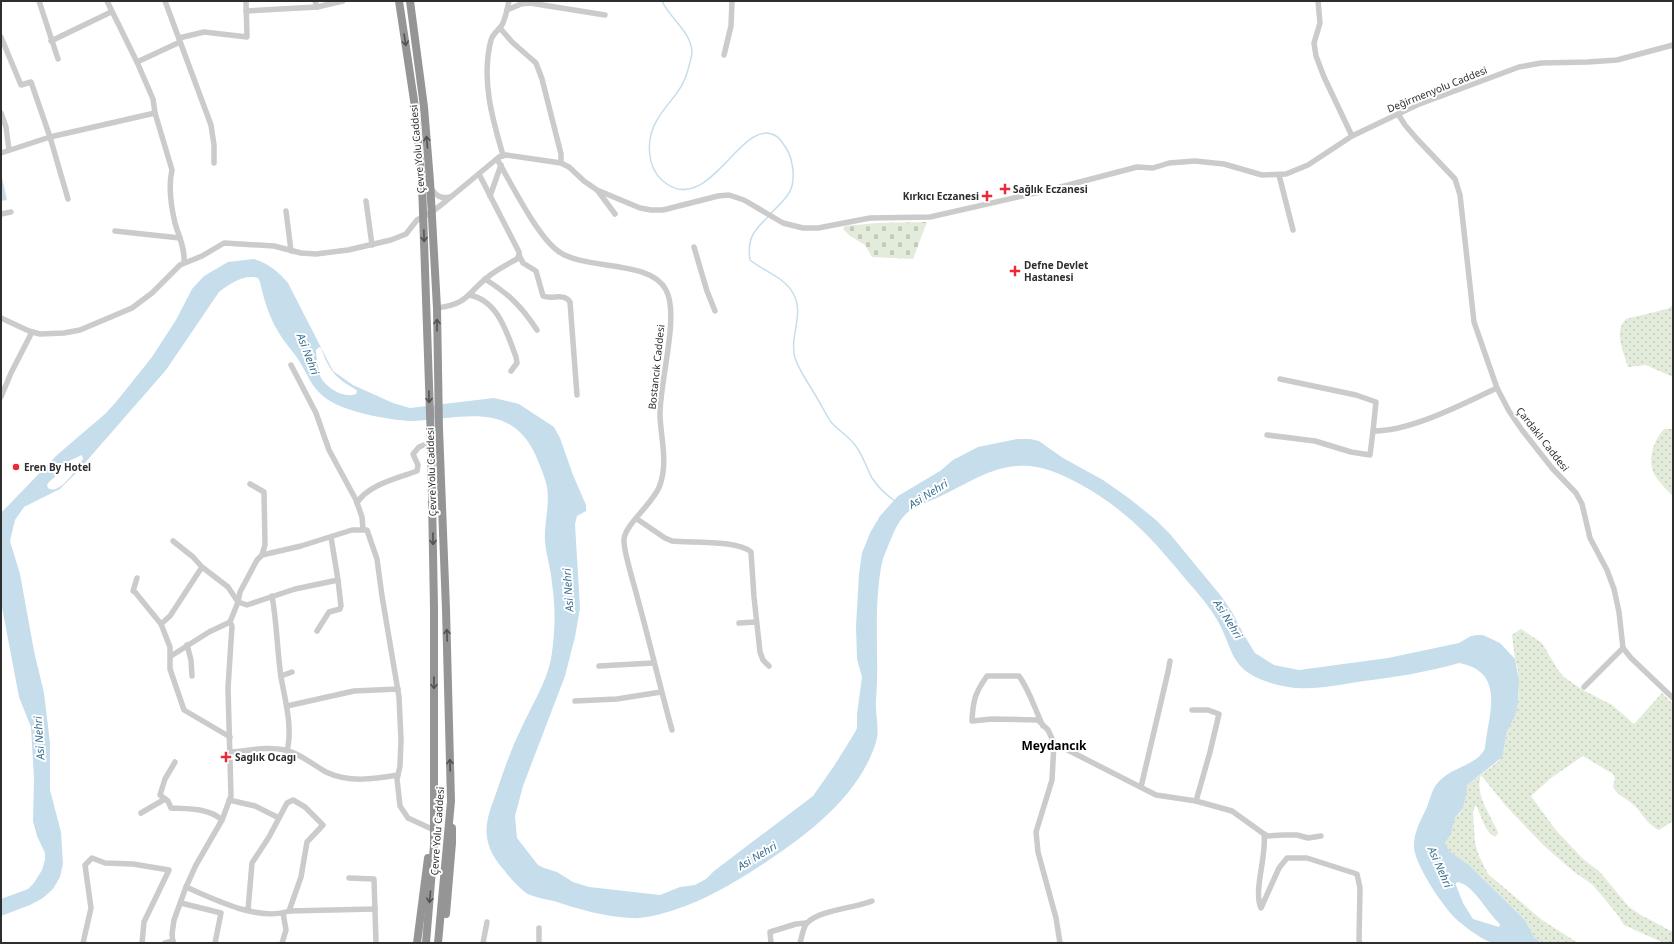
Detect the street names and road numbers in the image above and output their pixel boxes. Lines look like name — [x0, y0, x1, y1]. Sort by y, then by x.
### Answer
street label: Değirmenyolu Caddesi — [1385, 63, 1489, 115]
street label: Çevre Yolu Caddesi — [406, 104, 428, 194]
street label: Bostancık Caddesi — [645, 324, 667, 410]
street label: Çardaklı Caddesi — [1513, 404, 1573, 474]
street label: Çevre Yolu Caddesi — [422, 427, 440, 517]
street label: Çevre Yolu Caddesi — [427, 786, 447, 876]

